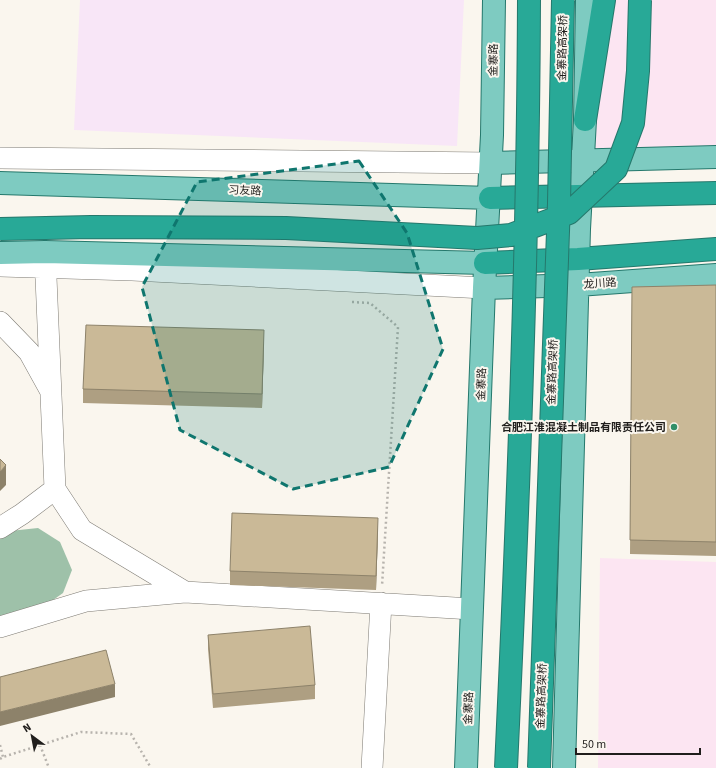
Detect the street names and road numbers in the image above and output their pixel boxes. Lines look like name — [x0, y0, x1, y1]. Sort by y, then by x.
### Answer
street label: 金寨路高架桥 — [554, 15, 571, 81]
street label: 金寨路 — [486, 43, 501, 77]
street label: 习友路 — [228, 182, 262, 199]
street label: 龙川路 — [583, 275, 617, 292]
street label: 金寨路高架桥 — [544, 339, 561, 405]
street label: 金寨路 — [473, 367, 490, 401]
street label: 金寨路高架桥 — [533, 663, 550, 729]
street label: 金寨路 — [460, 691, 477, 725]

